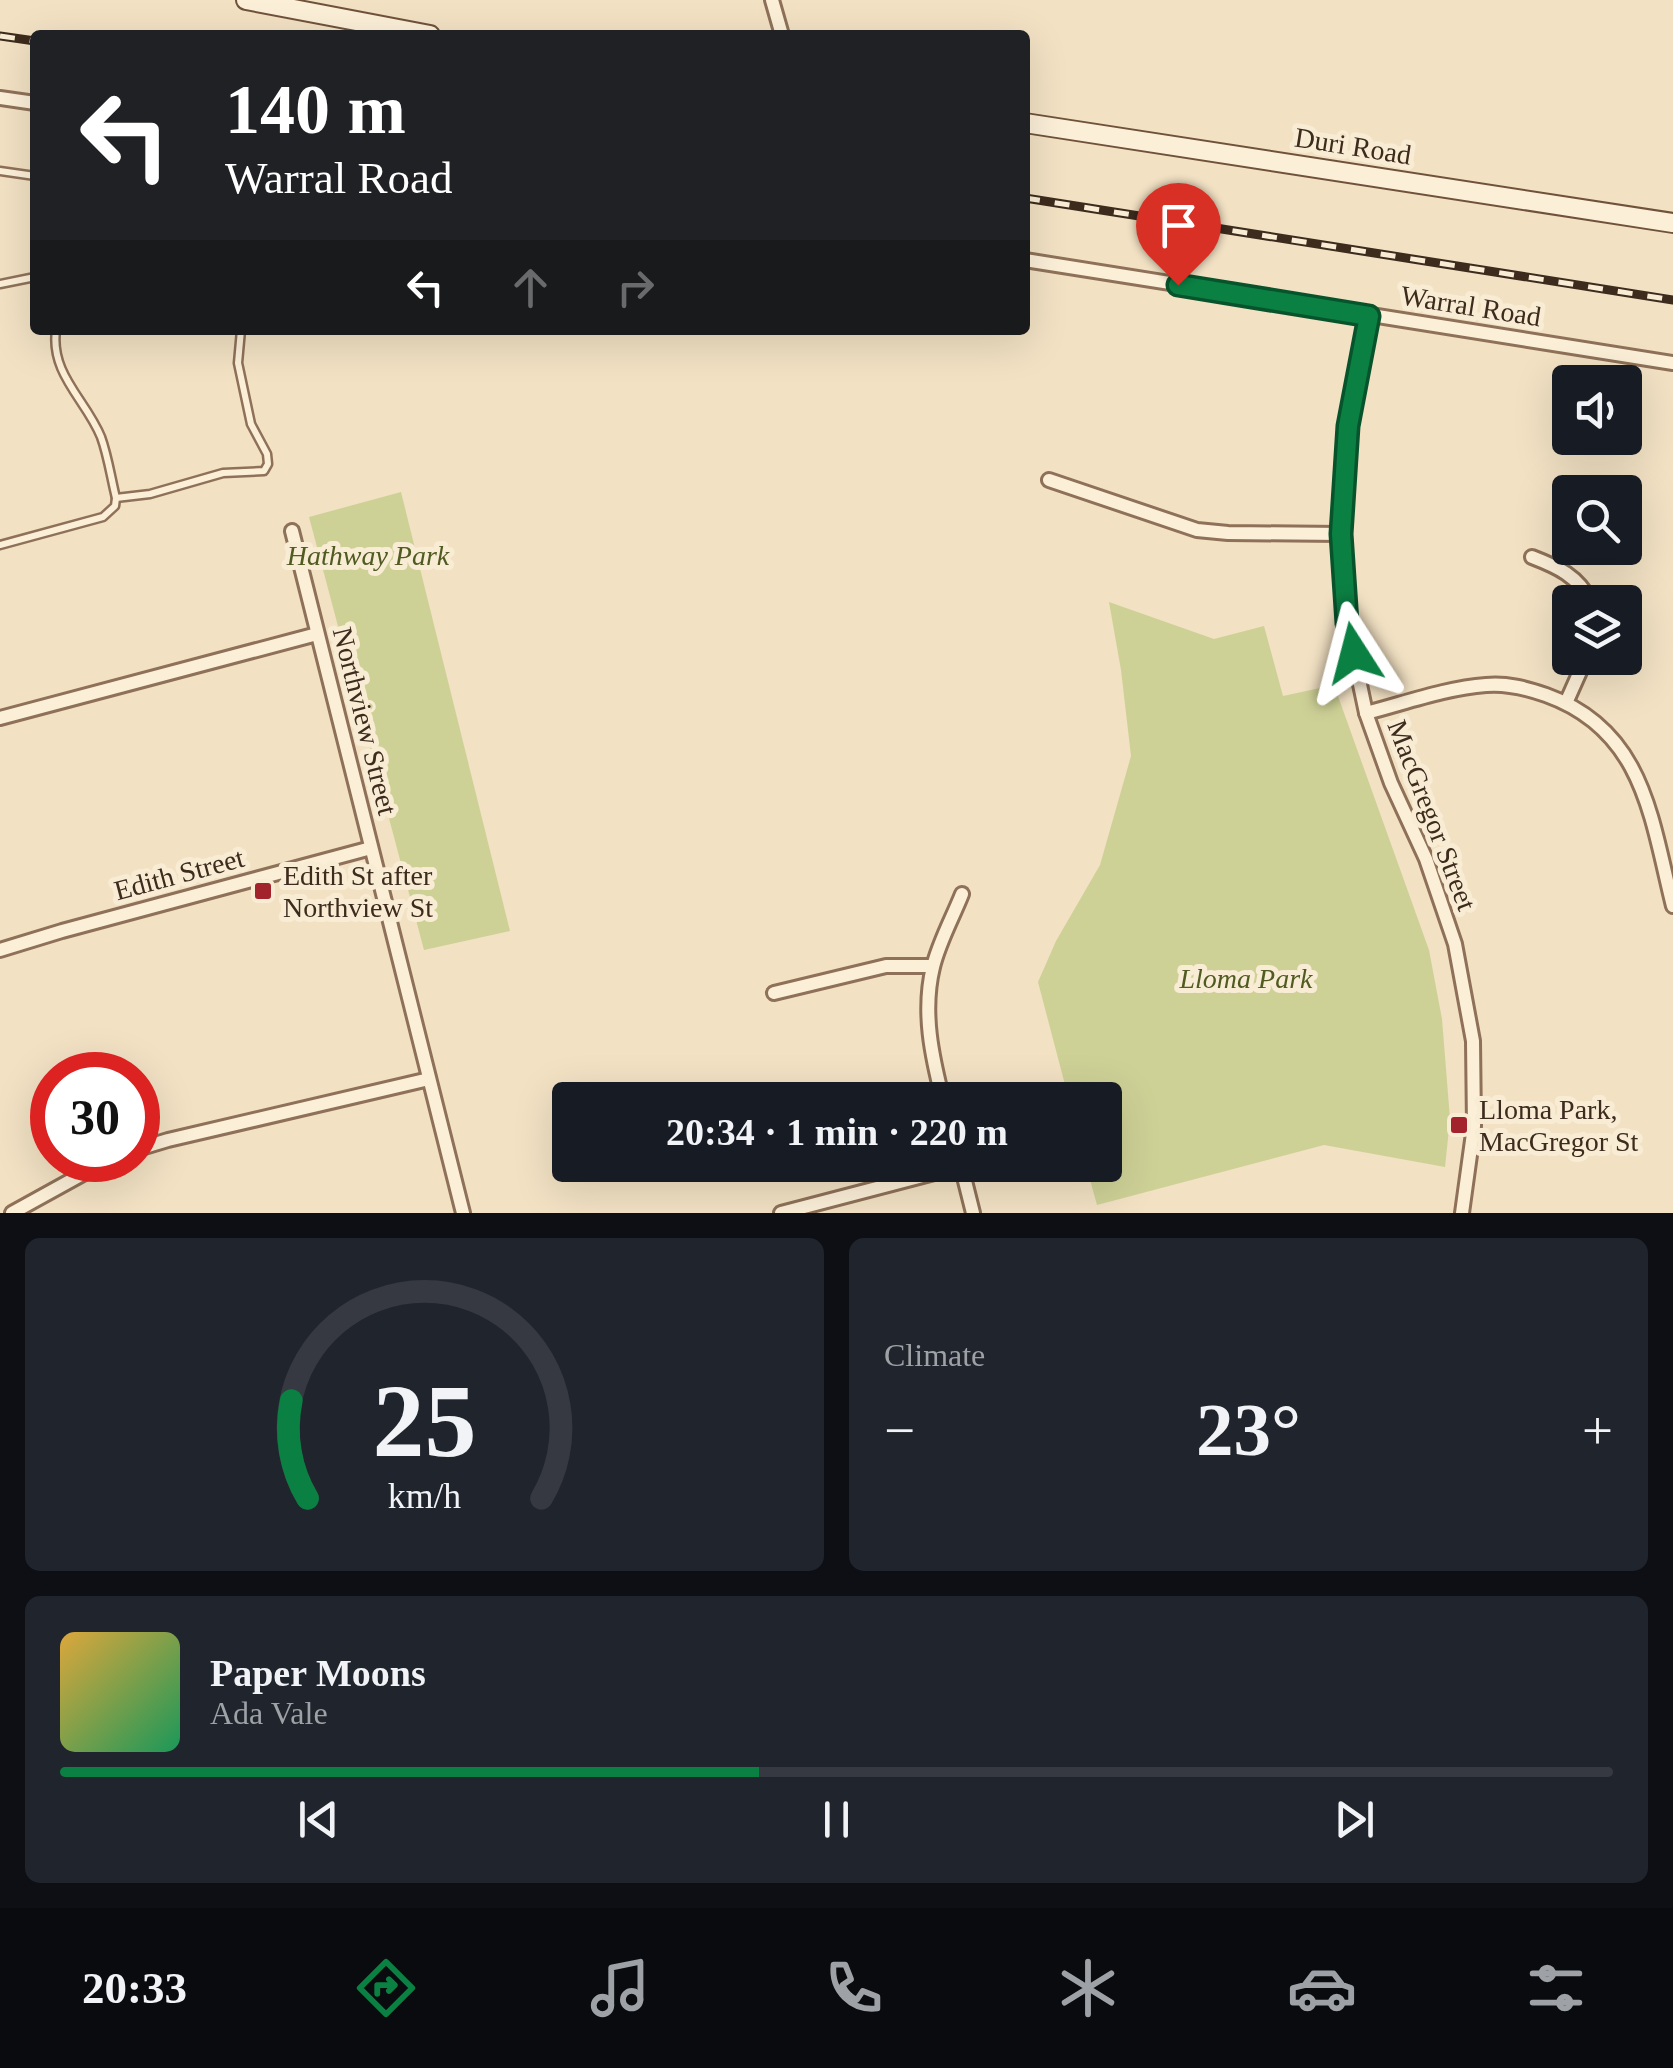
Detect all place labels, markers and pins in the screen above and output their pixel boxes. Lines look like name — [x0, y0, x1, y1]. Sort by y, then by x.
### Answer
pin — [1136, 183, 1221, 286]
place label: Edith St after Northview St — [283, 860, 433, 923]
marker: Edith St after Northview St — [252, 880, 274, 902]
place label: Lloma Park, MacGregor St — [1479, 1094, 1639, 1157]
marker: Lloma Park, MacGregor St — [1448, 1114, 1470, 1136]

